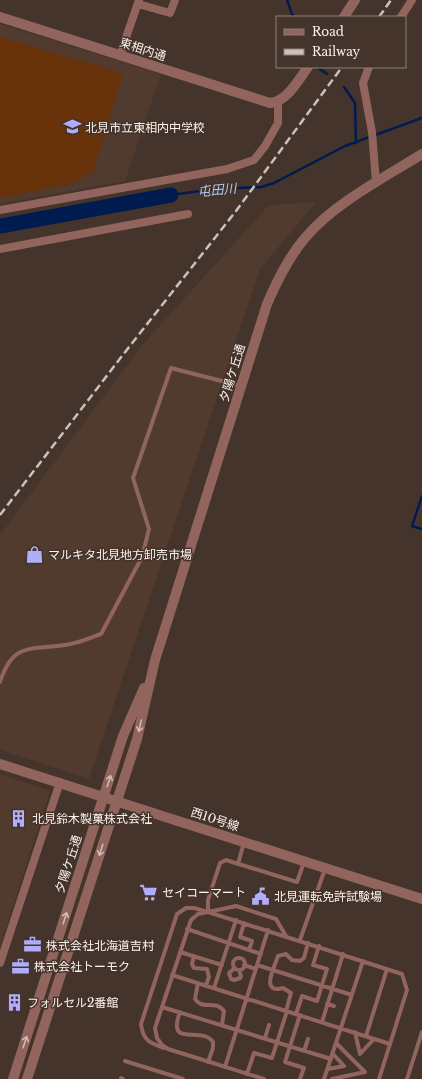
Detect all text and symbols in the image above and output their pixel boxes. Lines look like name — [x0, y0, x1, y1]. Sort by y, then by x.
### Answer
legend — [276, 16, 406, 68]
text: Road — [312, 24, 344, 39]
street label: 東相内通 — [118, 34, 168, 64]
text: Railway — [312, 44, 361, 59]
school or university icon: 北見市立東相内中学校 — [62, 117, 82, 137]
place label: 北見市立東相内中学校 — [85, 120, 205, 135]
water label: 屯田川 — [197, 180, 239, 200]
street label: 夕陽ケ丘通 — [216, 342, 248, 404]
shop icon: マルキタ北見地方卸売市場 — [25, 544, 45, 564]
place label: マルキタ北見地方卸売市場 — [48, 547, 192, 562]
one-way arrow — [135, 719, 143, 732]
one-way arrow — [106, 775, 113, 788]
street label: 西10号線 — [189, 804, 241, 834]
building icon: 北見鈴木製菓株式会社 — [9, 808, 29, 828]
place label: 北見鈴木製菓株式会社 — [32, 811, 152, 826]
street label: 夕陽ケ丘通 — [52, 833, 84, 895]
one-way arrow — [97, 843, 105, 855]
supermarket icon: セイコーマート — [139, 882, 159, 902]
place label: セイコーマート — [162, 885, 246, 900]
public building icon: 北見運転免許試験場 — [251, 886, 271, 906]
place label: 北見運転免許試験場 — [274, 889, 382, 904]
one-way arrow — [62, 912, 69, 925]
office icon: 株式会社北海道吉村 — [23, 935, 43, 955]
place label: 株式会社北海道吉村 — [46, 938, 155, 953]
office icon: 株式会社トーモク — [11, 956, 31, 976]
place label: 株式会社トーモク — [34, 959, 130, 974]
building icon: フォルセル2番館 — [4, 992, 24, 1012]
place label: フォルセル2番館 — [27, 995, 118, 1010]
one-way arrow — [22, 1036, 29, 1049]

